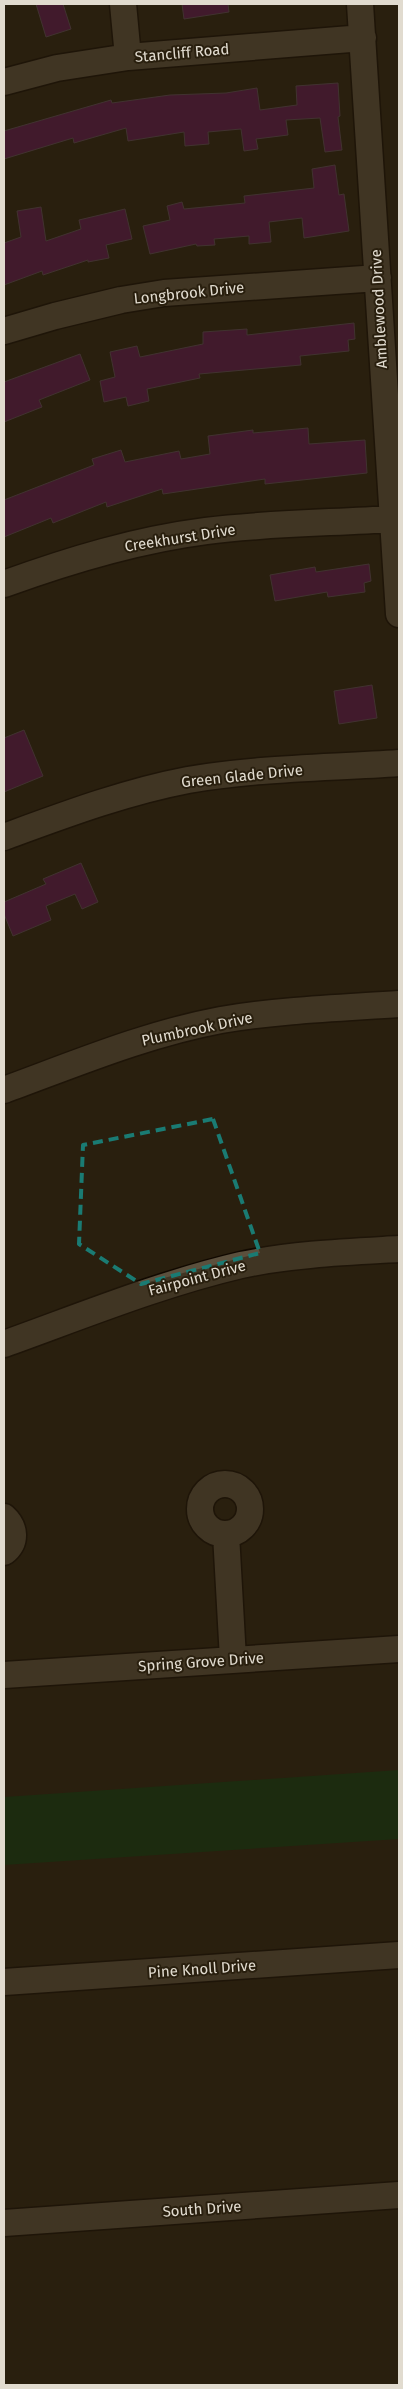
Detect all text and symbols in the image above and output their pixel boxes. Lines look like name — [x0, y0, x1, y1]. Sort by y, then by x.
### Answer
street label: Stancliff Road — [134, 40, 230, 66]
street label: Amblewood Drive — [367, 249, 391, 369]
street label: Longbrook Drive — [133, 278, 245, 308]
street label: Creekhurst Drive — [123, 520, 237, 556]
street label: Green Glade Drive — [180, 761, 304, 791]
street label: Plumbrook Drive — [140, 1008, 254, 1050]
street label: Fairpoint Drive — [146, 1256, 248, 1300]
street label: Spring Grove Drive — [138, 1649, 264, 1675]
street label: Pine Knoll Drive — [147, 1956, 257, 1982]
street label: South Drive — [162, 2197, 242, 2221]

